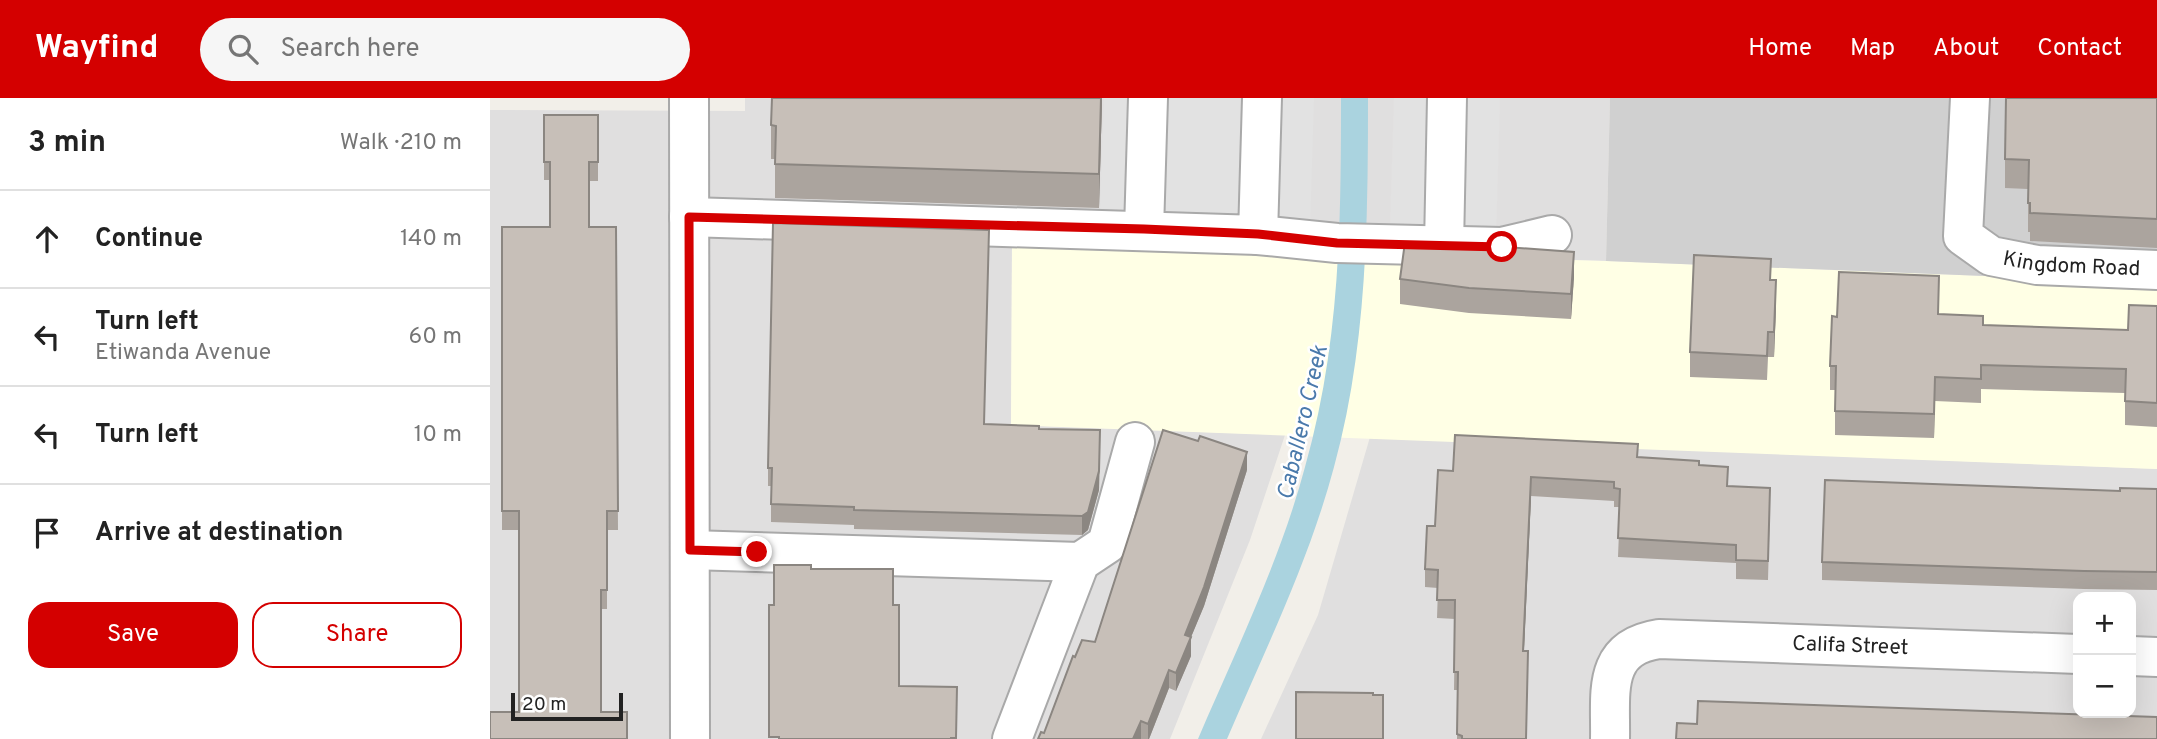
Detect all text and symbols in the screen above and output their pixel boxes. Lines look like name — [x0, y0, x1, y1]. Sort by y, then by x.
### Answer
search box — [200, 18, 690, 81]
text: Wayfind — [35, 28, 158, 70]
icon: search — [224, 30, 262, 68]
text: Search here — [280, 33, 419, 66]
text: Home — [1748, 34, 1812, 64]
text: Map — [1850, 34, 1895, 64]
text: About — [1933, 34, 1999, 64]
text: Contact — [2037, 34, 2122, 64]
text: 3 min — [28, 125, 106, 162]
text: Walk · 210 m — [340, 129, 462, 158]
icon: ahead — [28, 220, 66, 258]
text: Continue — [95, 223, 203, 256]
text: 140 m — [400, 225, 462, 254]
route start — [1486, 231, 1517, 262]
street label: Kingdom Road — [2001, 245, 2141, 283]
text: Turn left — [95, 306, 199, 339]
icon: left — [28, 318, 66, 356]
text: 60 m — [409, 323, 462, 352]
text: Etiwanda Avenue — [95, 339, 271, 368]
water label: Caballero Creek — [1272, 343, 1336, 503]
icon: left — [28, 416, 66, 454]
text: Turn left — [95, 419, 199, 452]
text: 10 m — [414, 421, 462, 450]
icon: arrive — [28, 514, 66, 552]
text: Arrive at destination — [95, 517, 343, 550]
route end — [741, 536, 772, 567]
map controls — [2073, 592, 2136, 718]
button: + — [2073, 592, 2136, 655]
button: Save — [28, 602, 238, 668]
button: Share — [252, 602, 462, 668]
street label: Califa Street — [1792, 630, 1909, 661]
button: − — [2073, 655, 2136, 718]
scale bar — [511, 690, 623, 722]
text: 20 m — [522, 693, 566, 717]

